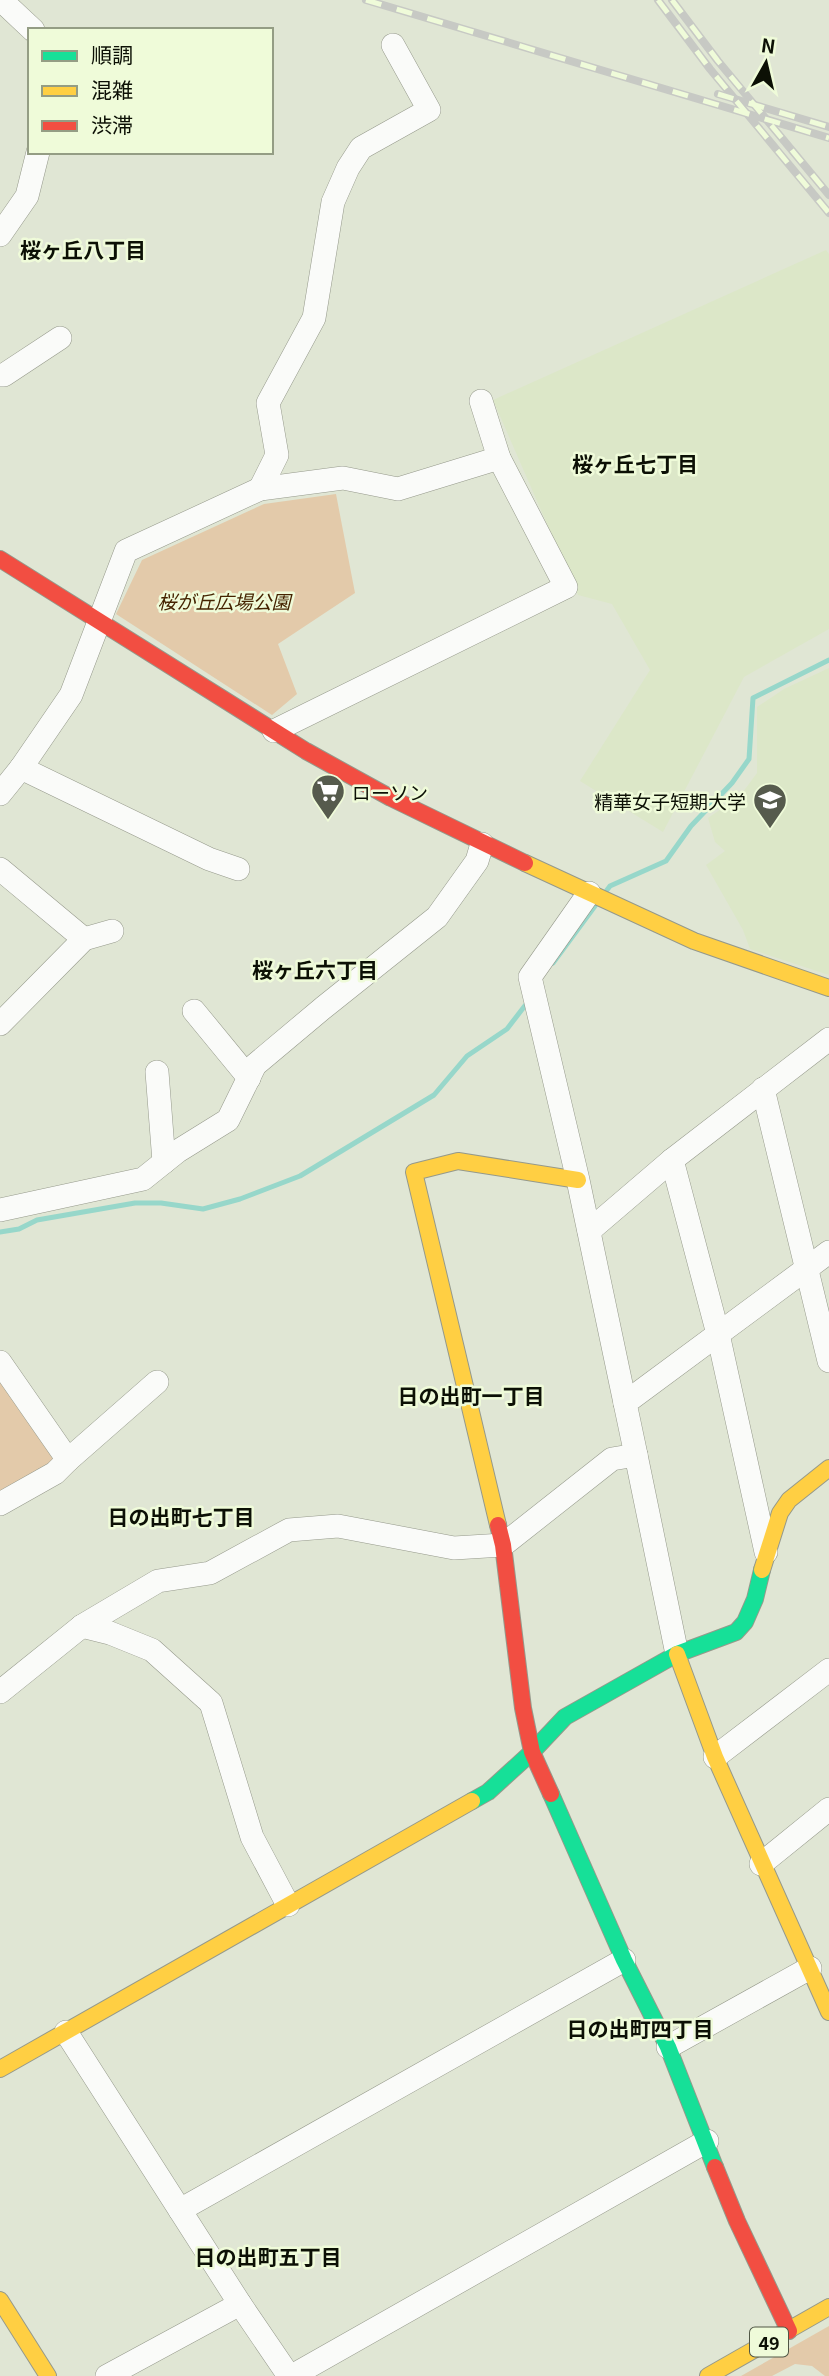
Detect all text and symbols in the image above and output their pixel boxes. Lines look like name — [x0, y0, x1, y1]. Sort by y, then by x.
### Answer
legend — [28, 28, 273, 154]
north arrow — [731, 28, 801, 98]
text: N — [760, 30, 778, 59]
text: 順調 — [91, 39, 133, 69]
text: 混雑 — [91, 74, 133, 104]
text: 渋滞 — [91, 109, 133, 139]
district label: 桜ヶ丘八丁目 — [20, 234, 146, 264]
district label: 桜ヶ丘七丁目 — [572, 448, 698, 478]
park label: 桜が丘広場公園 — [157, 587, 293, 614]
supermarket icon: ローソン — [309, 772, 347, 821]
place label: ローソン — [352, 778, 428, 805]
school or university icon: 精華女子短期大学 — [751, 781, 789, 830]
place label: 精華女子短期大学 — [594, 787, 746, 814]
district label: 桜ヶ丘六丁目 — [252, 954, 378, 984]
district label: 日の出町一丁目 — [398, 1380, 545, 1410]
district label: 日の出町七丁目 — [108, 1501, 255, 1531]
district label: 日の出町四丁目 — [567, 2013, 714, 2043]
district label: 日の出町五丁目 — [195, 2241, 342, 2271]
road number: 49 — [750, 2328, 788, 2356]

